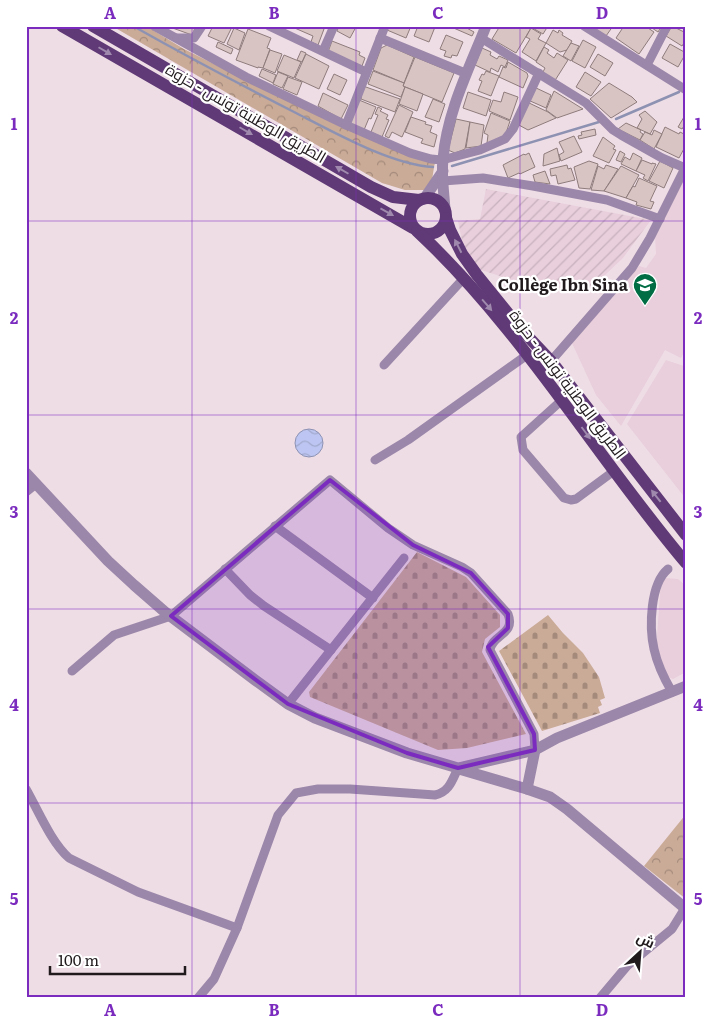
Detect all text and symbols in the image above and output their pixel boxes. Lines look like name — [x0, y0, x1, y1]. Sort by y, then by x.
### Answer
text: A — [104, 0, 116, 24]
text: B — [268, 0, 280, 24]
text: C — [432, 0, 444, 24]
text: D — [596, 0, 608, 24]
one-way arrow — [98, 46, 111, 55]
street label: الطريق الوطنية تونس - حزوة — [162, 56, 331, 168]
text: 1 — [11, 111, 18, 135]
text: 1 — [695, 111, 702, 135]
one-way arrow — [239, 127, 252, 136]
one-way arrow — [336, 166, 349, 175]
one-way arrow — [379, 208, 394, 216]
one-way arrow — [453, 238, 462, 253]
place label: Collège Ibn Sina — [498, 272, 629, 296]
school or university icon: Collège Ibn Sina — [632, 272, 658, 306]
one-way arrow — [481, 298, 492, 311]
street label: الطريق الوطنية تونس - حزوة — [505, 304, 633, 463]
text: 2 — [10, 305, 19, 329]
text: 2 — [694, 305, 703, 329]
one-way arrow — [581, 426, 591, 440]
one-way arrow — [650, 490, 661, 503]
text: 3 — [10, 499, 19, 523]
text: 3 — [694, 499, 703, 523]
text: 4 — [9, 692, 19, 716]
text: 4 — [693, 692, 703, 716]
text: 5 — [10, 886, 19, 910]
text: 5 — [694, 886, 703, 910]
north arrow — [614, 926, 664, 976]
text: ش — [634, 926, 659, 952]
scale bar — [50, 944, 185, 976]
text: 100 m — [58, 948, 99, 971]
text: A — [104, 997, 116, 1021]
text: B — [268, 997, 280, 1021]
text: C — [432, 997, 444, 1021]
text: D — [596, 997, 608, 1021]

